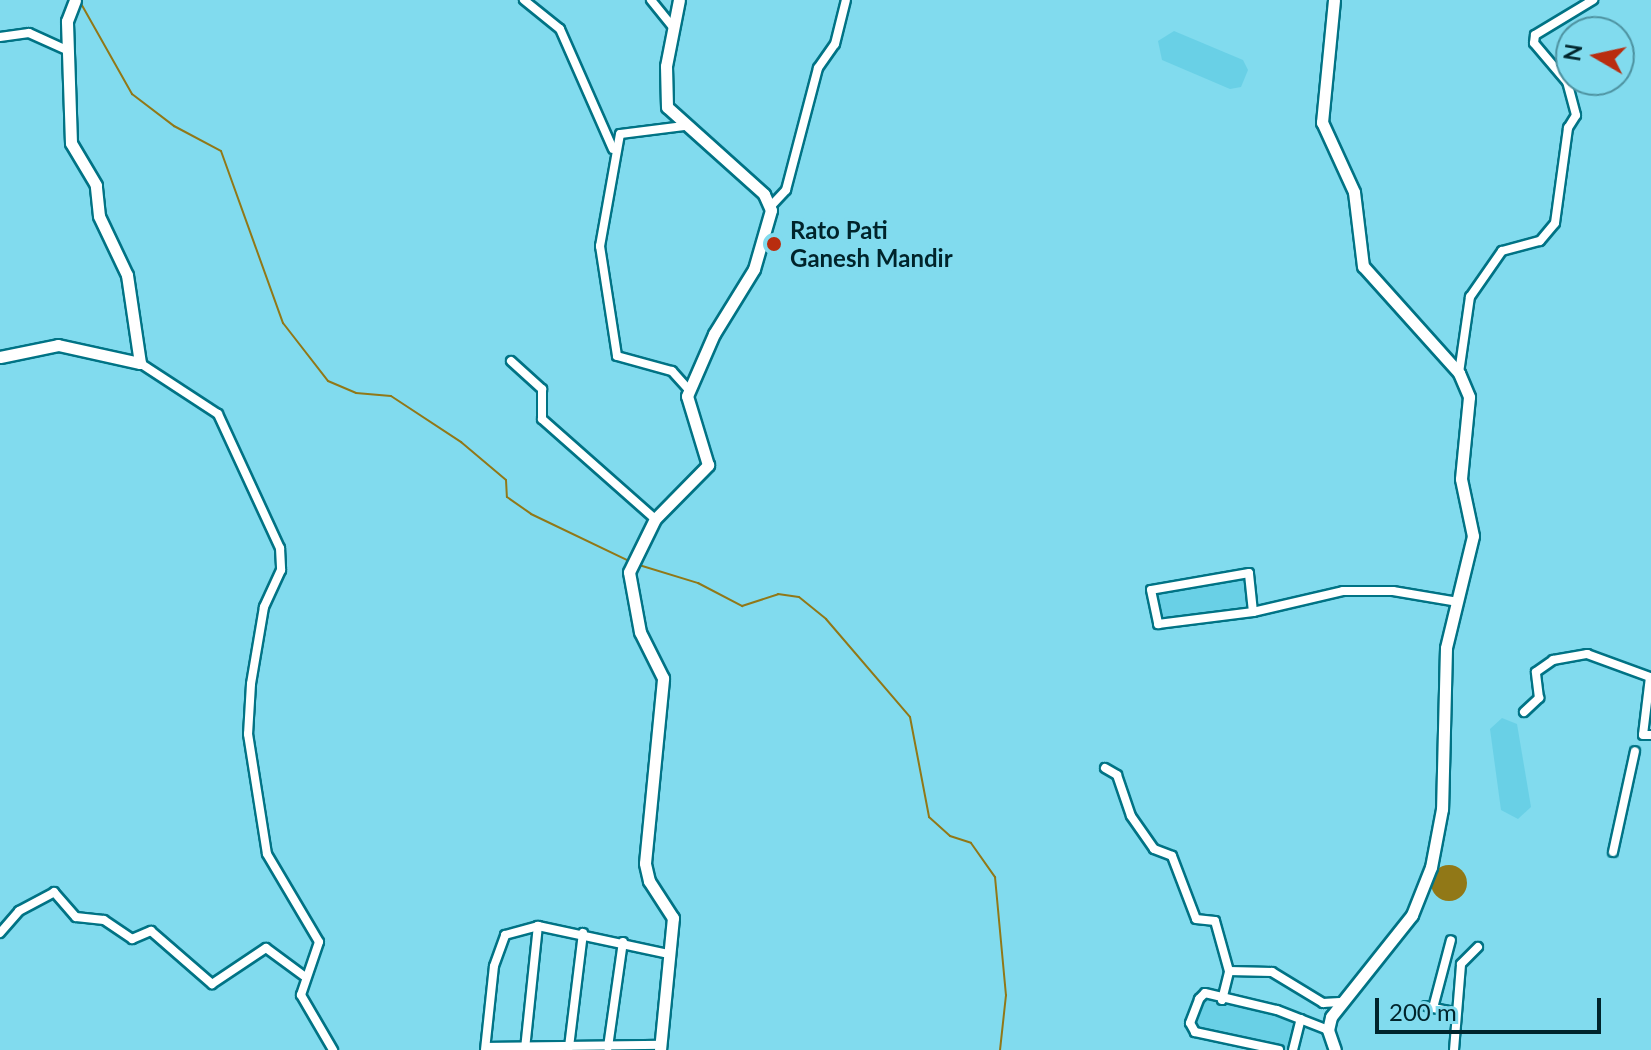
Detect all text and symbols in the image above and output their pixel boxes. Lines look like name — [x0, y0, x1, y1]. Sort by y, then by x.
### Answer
north arrow — [1555, 16, 1635, 96]
text: N — [1558, 42, 1587, 63]
place label: Rato Pati Ganesh Mandir — [790, 216, 953, 272]
marker: Rato Pati Ganesh Mandir — [765, 235, 783, 253]
scale bar — [1379, 982, 1605, 1032]
text: 200 m — [1389, 997, 1457, 1026]

